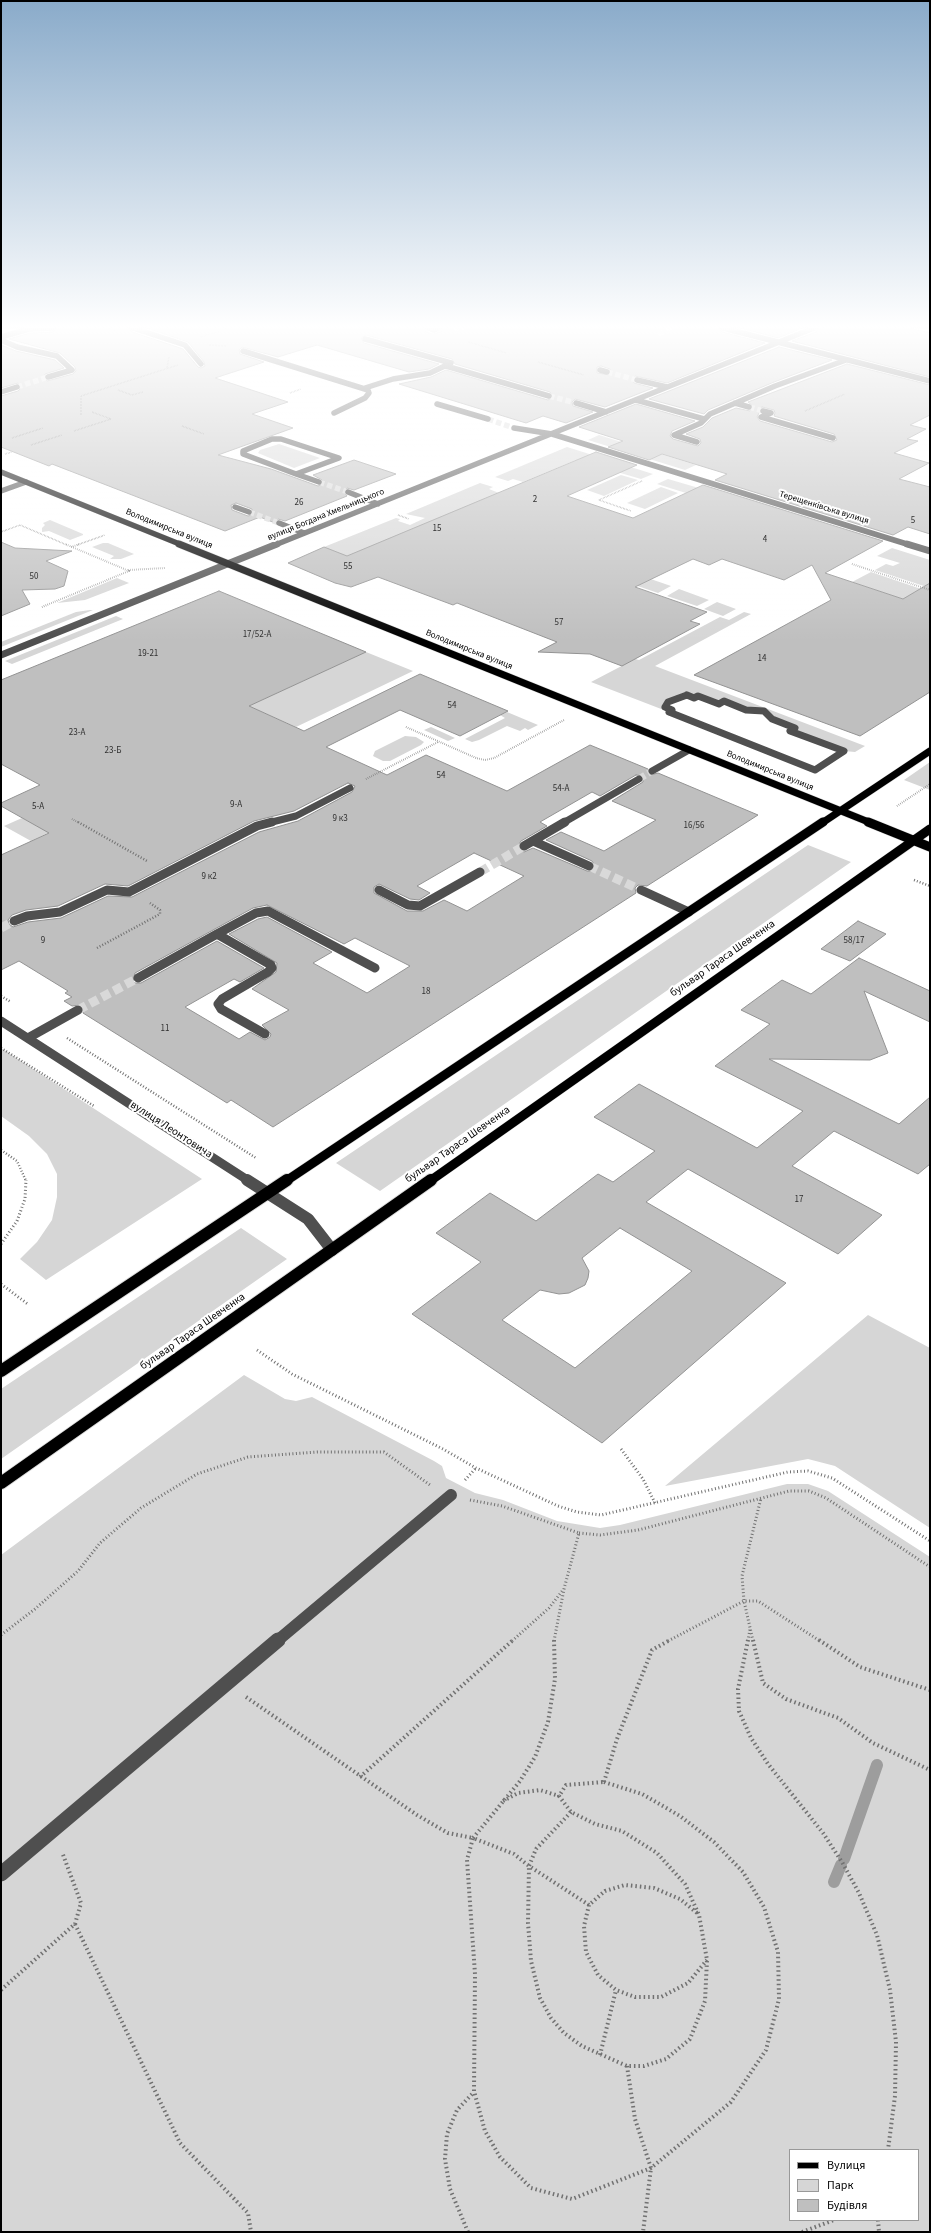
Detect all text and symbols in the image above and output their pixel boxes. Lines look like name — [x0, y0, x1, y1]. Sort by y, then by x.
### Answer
street label: вулиця Богдана Хмельницького — [266, 487, 386, 543]
street label: Терещенківська вулиця — [778, 489, 870, 527]
house number: 2 — [533, 495, 537, 505]
house number: 26 — [295, 498, 303, 508]
street label: Володимирська вулиця — [124, 507, 214, 551]
house number: 5 — [911, 516, 915, 526]
house number: 15 — [433, 524, 441, 534]
house number: 4 — [763, 535, 767, 545]
house number: 55 — [344, 562, 352, 572]
house number: 50 — [30, 572, 38, 582]
house number: 57 — [555, 618, 563, 628]
street label: Володимирська вулиця — [424, 628, 514, 672]
house number: 17/52-А — [243, 630, 271, 640]
house number: 19-21 — [138, 649, 158, 659]
house number: 14 — [758, 654, 766, 664]
house number: 54 — [448, 701, 456, 711]
house number: 23-А — [69, 728, 85, 738]
house number: 23-Б — [105, 746, 121, 756]
street label: Володимирська вулиця — [725, 749, 815, 793]
house number: 54 — [437, 771, 445, 781]
house number: 54-А — [553, 784, 569, 794]
house number: 9-А — [230, 800, 242, 810]
house number: 5-А — [32, 802, 44, 812]
house number: 9 к3 — [332, 814, 348, 824]
house number: 16/56 — [683, 821, 705, 831]
house number: 9 к2 — [201, 872, 217, 882]
street label: бульвар Тараса Шевченка — [668, 918, 778, 1000]
house number: 9 — [41, 936, 45, 946]
house number: 58/17 — [843, 936, 865, 946]
house number: 18 — [422, 987, 430, 997]
house number: 11 — [161, 1024, 169, 1034]
street label: вулиця Леонтовича — [128, 1099, 214, 1161]
street label: бульвар Тараса Шевченка — [403, 1104, 513, 1186]
house number: 17 — [795, 1195, 803, 1205]
street label: бульвар Тараса Шевченка — [138, 1291, 248, 1373]
legend — [789, 2149, 919, 2221]
text: Вулиця — [827, 2157, 865, 2174]
text: Парк — [827, 2177, 853, 2194]
text: Будівля — [827, 2197, 867, 2214]

